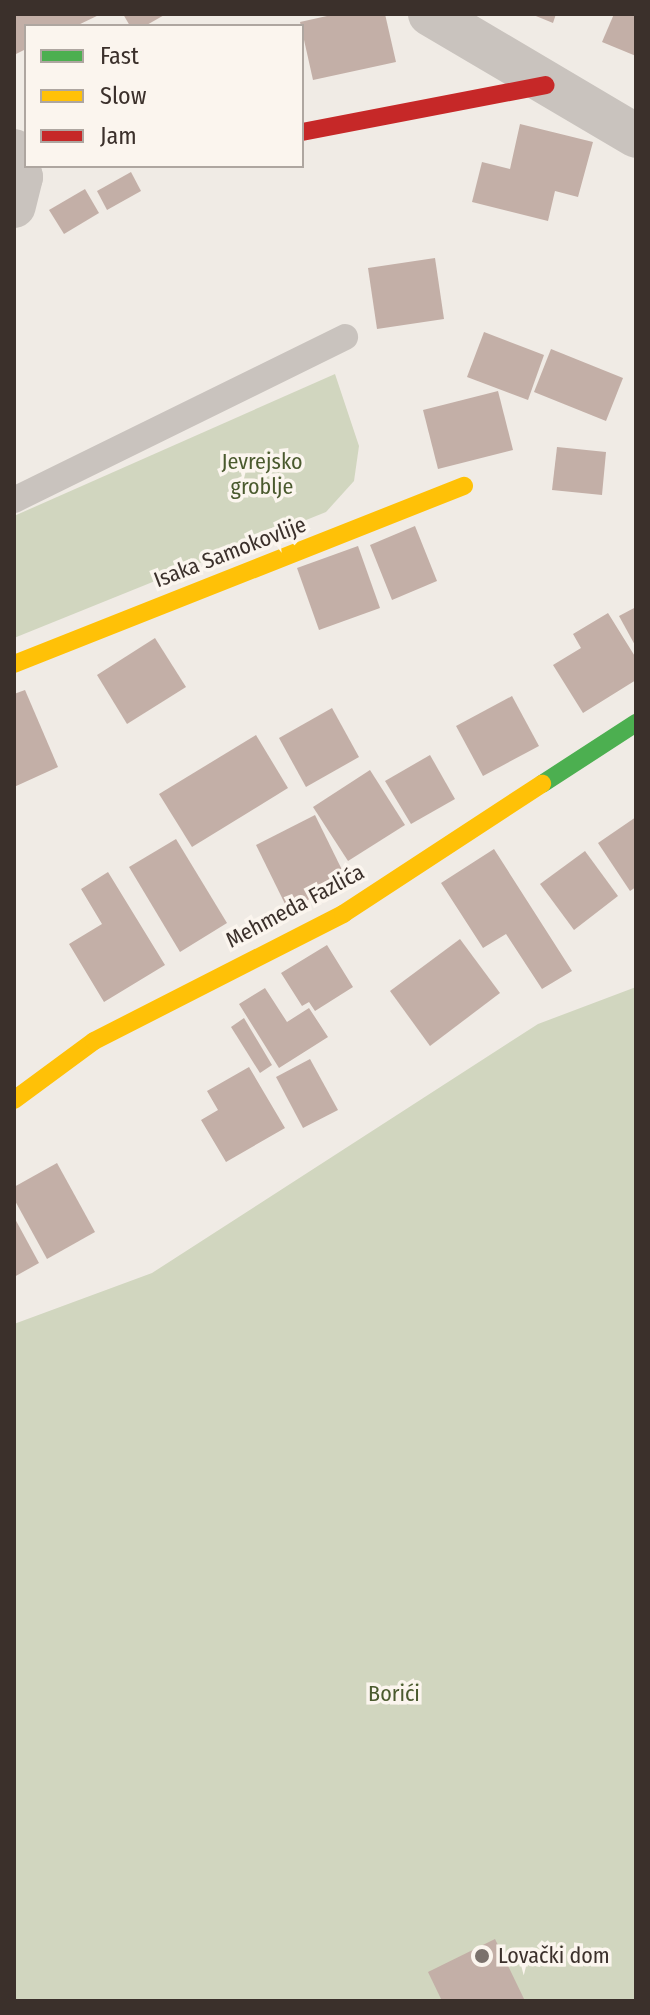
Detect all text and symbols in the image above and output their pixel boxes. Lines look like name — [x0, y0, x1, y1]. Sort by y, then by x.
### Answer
legend — [24, 24, 304, 168]
text: Fast — [100, 42, 139, 70]
text: Slow — [100, 82, 146, 110]
text: Jam — [100, 122, 137, 150]
park label: Jevrejsko groblje — [221, 448, 303, 500]
street label: Isaka Samokovlije — [150, 511, 310, 593]
street label: Mehmeda Fazlića — [221, 858, 369, 954]
park label: Borići — [368, 1681, 420, 1707]
place label: Lovački dom — [498, 1943, 610, 1969]
marker: Lovački dom — [473, 1947, 491, 1965]

